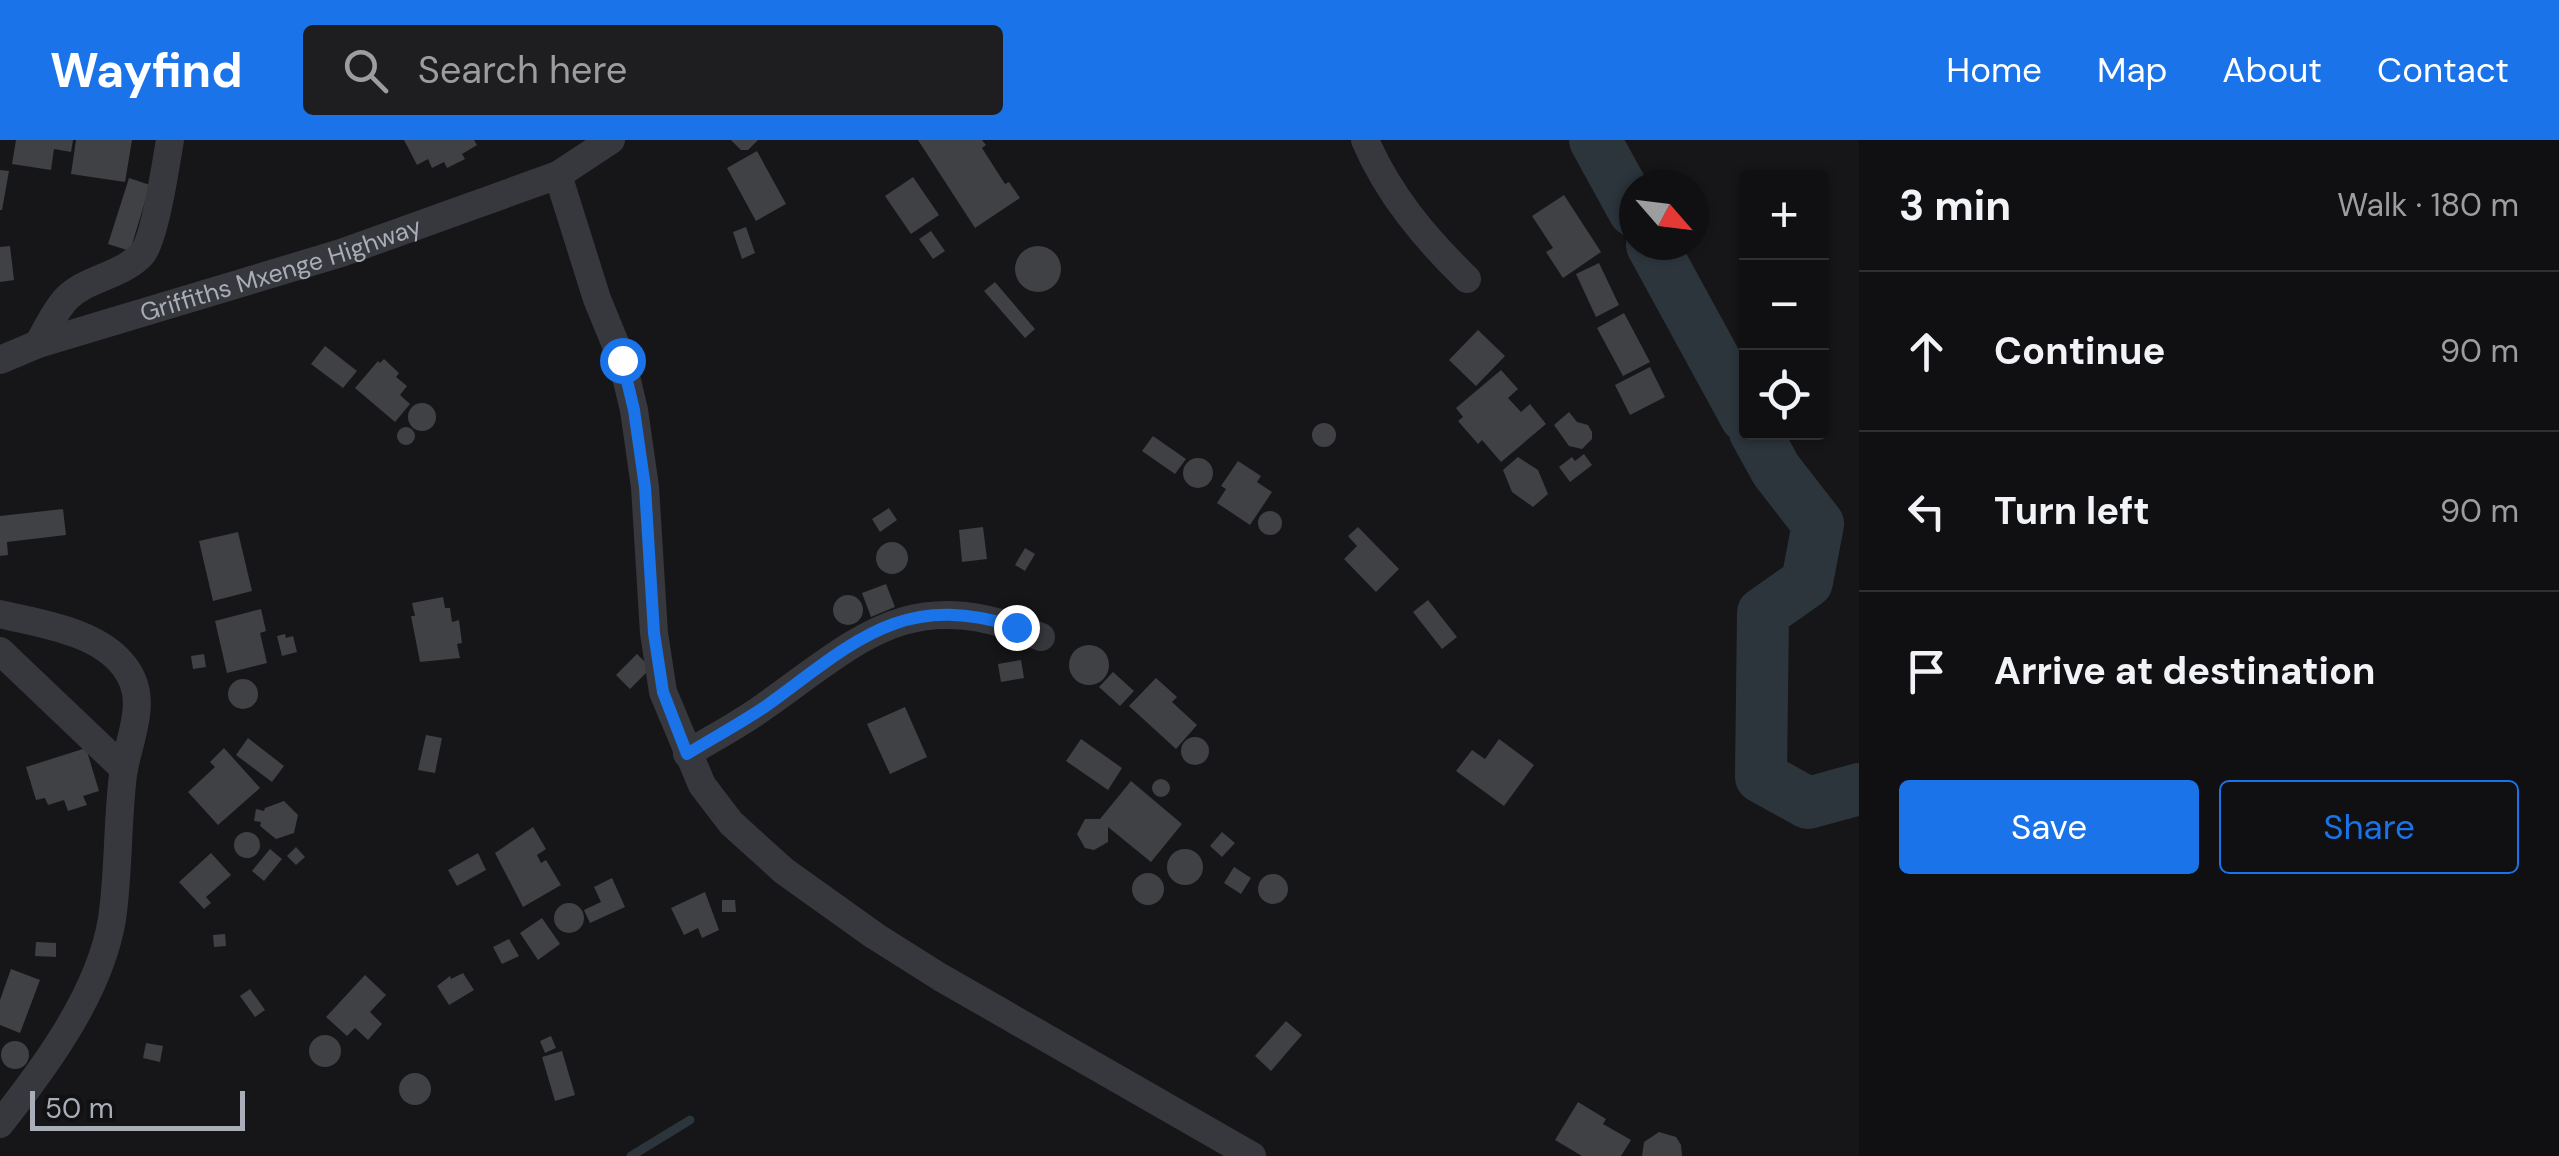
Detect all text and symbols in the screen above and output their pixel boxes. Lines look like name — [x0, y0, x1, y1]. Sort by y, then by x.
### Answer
search box — [303, 25, 1003, 115]
text: Wayfind — [50, 39, 243, 102]
icon: search — [338, 43, 393, 98]
text: Search here — [418, 45, 627, 95]
text: Home — [1946, 47, 2042, 93]
text: Map — [2097, 47, 2167, 93]
text: About — [2222, 47, 2322, 93]
text: Contact — [2377, 47, 2509, 93]
north arrow — [1619, 170, 1709, 260]
map controls — [1739, 170, 1829, 440]
button: + — [1739, 170, 1829, 260]
text: 3 min — [1899, 178, 2011, 233]
text: Walk · 180 m — [2337, 184, 2519, 226]
street label: Griffiths Mxenge Highway — [136, 209, 426, 329]
button: − — [1739, 260, 1829, 350]
icon: ahead — [1899, 324, 1954, 379]
text: Continue — [1994, 326, 2165, 376]
text: 90 m — [2440, 330, 2519, 372]
route start — [600, 338, 646, 384]
button: locate — [1739, 350, 1829, 440]
icon: left — [1899, 484, 1954, 539]
text: Turn left — [1994, 486, 2150, 536]
text: 90 m — [2440, 490, 2519, 532]
route end — [994, 605, 1040, 651]
icon: arrive — [1899, 644, 1954, 699]
text: Arrive at destination — [1994, 646, 2376, 696]
button: Save — [1899, 780, 2199, 874]
button: Share — [2219, 780, 2519, 874]
scale bar — [30, 1086, 245, 1130]
text: 50 m — [45, 1090, 114, 1127]

